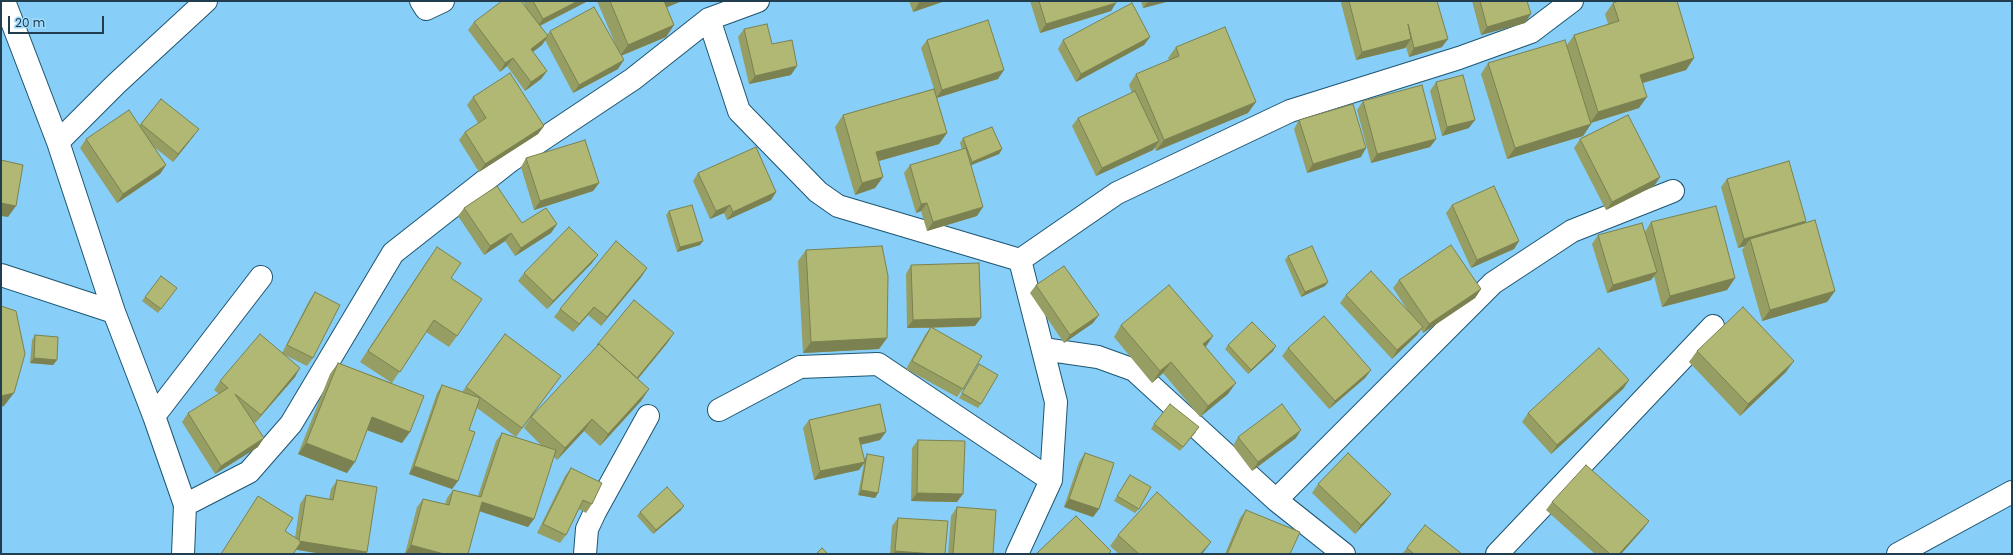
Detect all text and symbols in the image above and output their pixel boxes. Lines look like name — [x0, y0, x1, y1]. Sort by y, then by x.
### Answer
scale bar — [10, 8, 106, 34]
text: 20 m — [15, 14, 45, 31]

